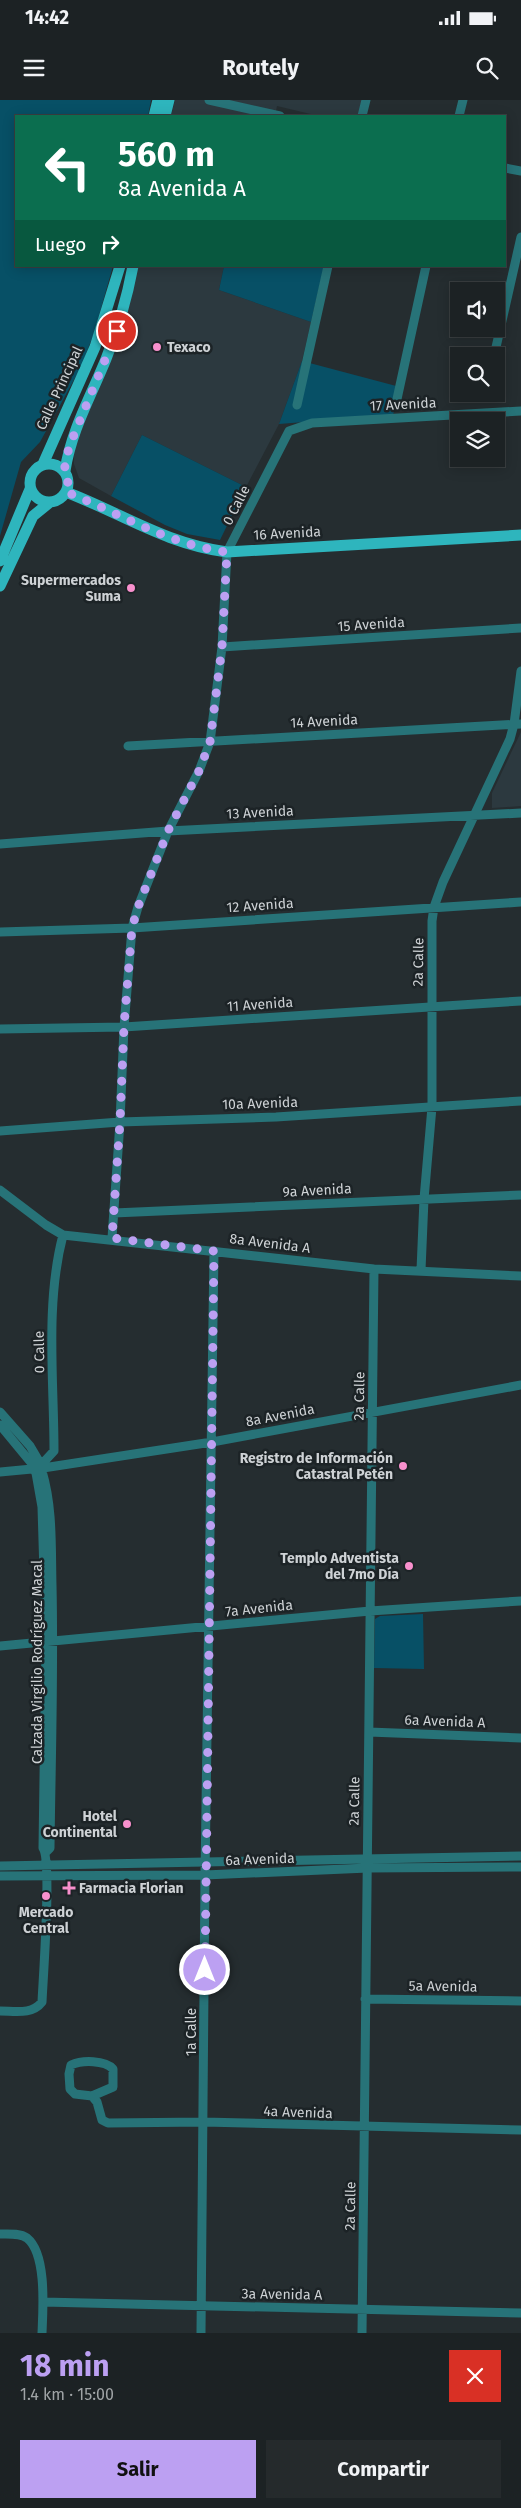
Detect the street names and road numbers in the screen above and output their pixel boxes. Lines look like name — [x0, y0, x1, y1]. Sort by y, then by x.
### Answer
street label: Calle Principal — [33, 344, 86, 433]
street label: 17 Avenida — [369, 394, 437, 415]
street label: 0 Calle — [219, 482, 254, 528]
street label: 16 Avenida — [253, 523, 321, 544]
street label: 15 Avenida — [337, 614, 405, 635]
street label: 14 Avenida — [290, 711, 358, 732]
street label: 13 Avenida — [226, 802, 294, 823]
street label: 12 Avenida — [226, 895, 294, 916]
street label: 2a Calle — [410, 937, 427, 987]
street label: 11 Avenida — [226, 994, 294, 1015]
street label: 10a Avenida — [222, 1094, 298, 1113]
street label: 9a Avenida — [282, 1180, 352, 1201]
street label: 8a Avenida A — [229, 1230, 311, 1257]
street label: 0 Calle — [31, 1331, 48, 1373]
street label: 2a Calle — [351, 1371, 368, 1421]
street label: 8a Avenida — [244, 1400, 316, 1430]
street label: Calzada Virgilio Rodríguez Macal — [29, 1560, 46, 1764]
street label: 7a Avenida — [224, 1597, 294, 1620]
street label: 6a Avenida A — [404, 1712, 486, 1731]
street label: 2a Calle — [346, 1776, 363, 1826]
street label: 6a Avenida — [225, 1850, 295, 1869]
street label: 5a Avenida — [408, 1977, 478, 1996]
street label: 1a Calle — [183, 2008, 200, 2056]
street label: 4a Avenida — [263, 2103, 333, 2122]
street label: 2a Calle — [342, 2181, 359, 2231]
street label: 3a Avenida A — [242, 2285, 322, 2304]

